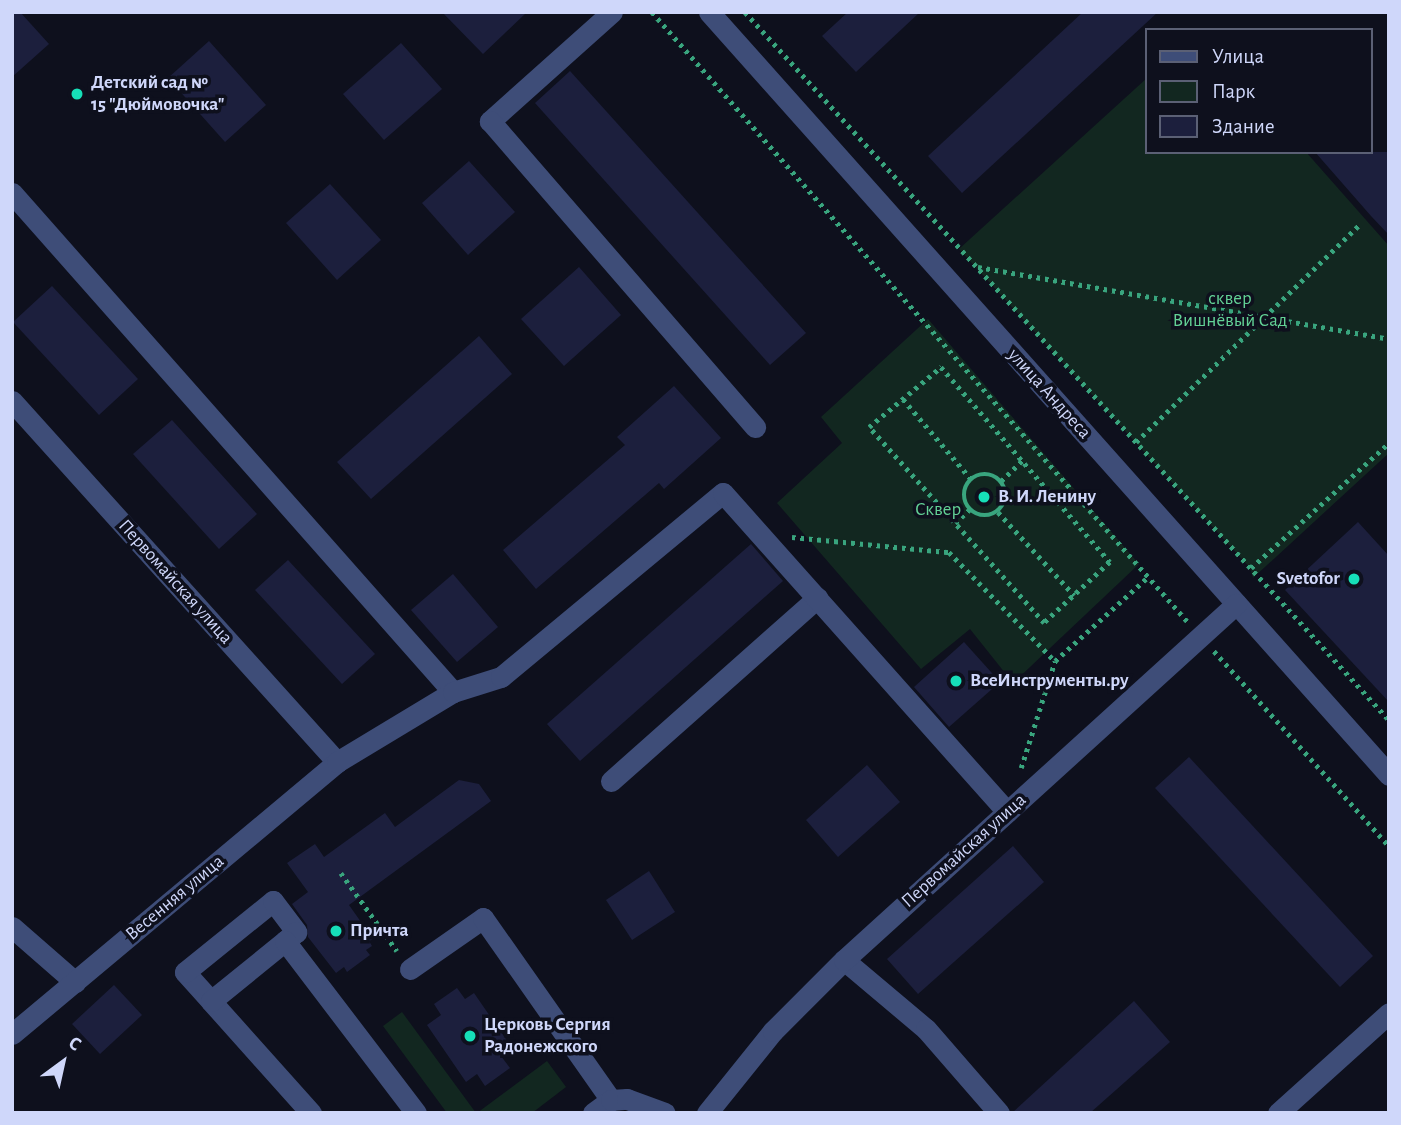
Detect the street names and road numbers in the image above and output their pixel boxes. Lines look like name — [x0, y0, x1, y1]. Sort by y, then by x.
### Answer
street label: улица Андреса — [1003, 344, 1095, 444]
street label: Первомайская улица — [113, 515, 237, 649]
street label: Первомайская улица — [897, 789, 1031, 913]
street label: Весенняя улица — [121, 850, 229, 946]

